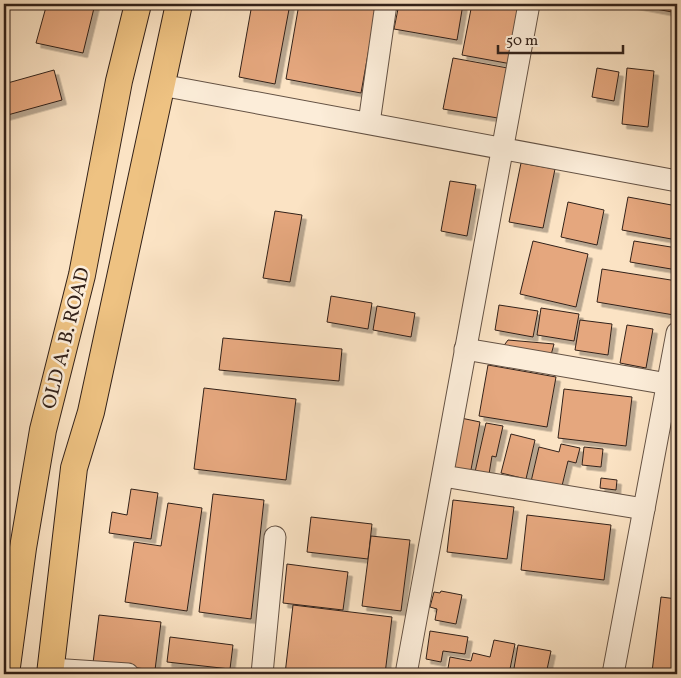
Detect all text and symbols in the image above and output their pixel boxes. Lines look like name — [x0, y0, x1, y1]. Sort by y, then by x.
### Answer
scale bar — [498, 22, 624, 54]
text: 50 m — [506, 31, 538, 52]
street label: OLD A. B. ROAD — [36, 265, 98, 412]

